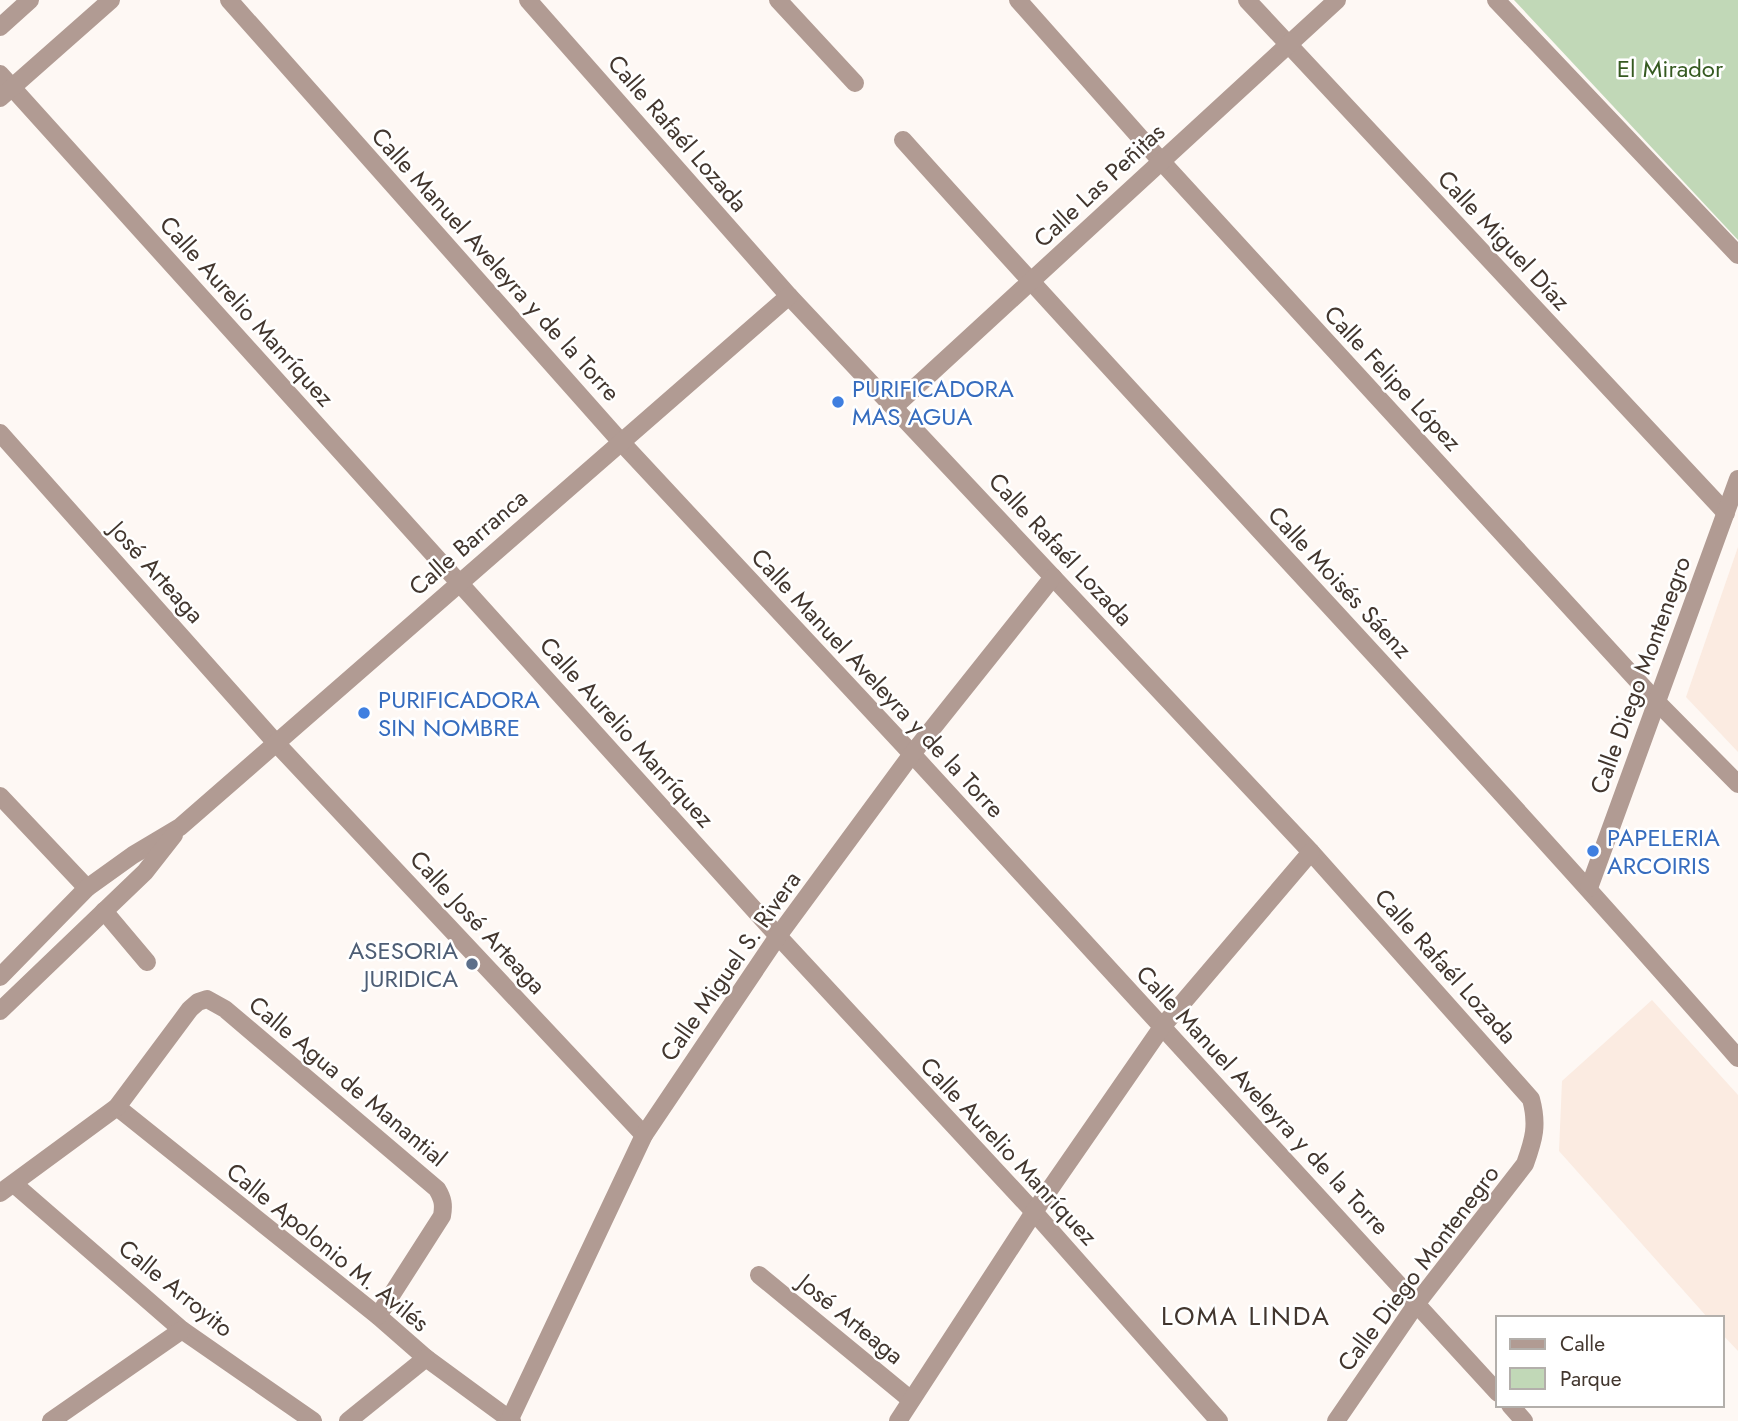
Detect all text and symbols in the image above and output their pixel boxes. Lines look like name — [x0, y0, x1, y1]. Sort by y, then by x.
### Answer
street label: Calle Rafaél Lozada — [600, 47, 756, 219]
park label: El Mirador — [1617, 51, 1724, 86]
street label: Calle Las Peñitas — [1025, 115, 1173, 255]
street label: Calle Manuel Aveleyra y de la Torre — [363, 119, 629, 409]
street label: Calle Miguel Díaz — [1430, 162, 1578, 318]
street label: Calle Aurelio Manríquez — [152, 208, 342, 414]
street label: Calle Felipe López — [1316, 297, 1470, 459]
place label: PURIFICADORA MAS AGUA — [852, 371, 1014, 434]
marker: PURIFICADORA MAS AGUA — [830, 394, 846, 410]
street label: Calle Rafaél Lozada — [981, 465, 1141, 633]
street label: Calle Barranca — [401, 481, 535, 603]
street label: Calle Moisés Sáenz — [1260, 498, 1420, 666]
street label: José Arteaga — [99, 511, 213, 631]
street label: Calle Manuel Aveleyra y de la Torre — [743, 540, 1013, 826]
street label: Calle Diego Montenegro — [1581, 551, 1699, 799]
street label: Calle Aurelio Manríquez — [532, 629, 722, 835]
place label: PURIFICADORA SIN NOMBRE — [378, 682, 540, 745]
marker: PURIFICADORA SIN NOMBRE — [356, 705, 372, 721]
place label: PAPELERIA ARCOIRIS — [1607, 820, 1720, 883]
street label: Calle José Arteaga — [402, 842, 554, 1002]
marker: PAPELERIA ARCOIRIS — [1585, 843, 1601, 859]
street label: Calle Miguel S. Rivera — [651, 864, 809, 1068]
street label: Calle Rafaél Lozada — [1367, 881, 1525, 1051]
place label: ASESORIA JURIDICA — [349, 933, 458, 996]
marker: ASESORIA JURIDICA — [464, 956, 480, 972]
street label: Calle Manuel Aveleyra y de la Torre — [1128, 957, 1398, 1243]
street label: Calle Agua de Manantial — [241, 987, 455, 1175]
street label: Calle Aurelio Manríquez — [912, 1049, 1106, 1253]
street label: Calle Apolonio M. Avilés — [219, 1154, 437, 1340]
street label: Calle Diego Montenegro — [1329, 1157, 1507, 1379]
street label: Calle Arroyito — [111, 1231, 241, 1345]
street label: José Arteaga — [788, 1264, 911, 1373]
district label: LOMA LINDA — [1161, 1297, 1331, 1335]
legend — [1496, 1316, 1724, 1407]
text: Calle — [1560, 1329, 1605, 1359]
text: Parque — [1560, 1364, 1622, 1394]

